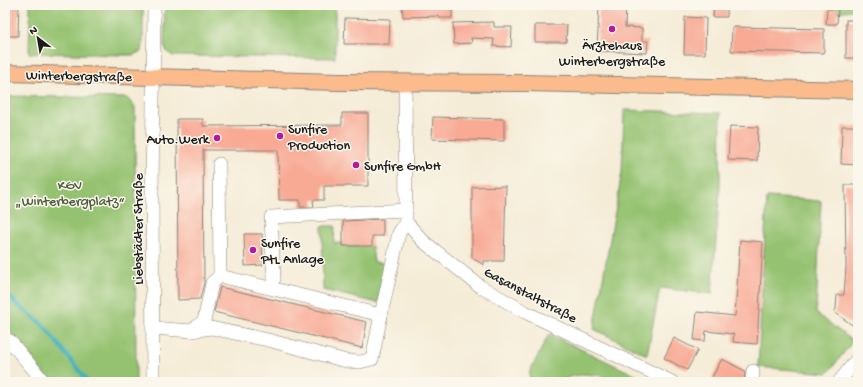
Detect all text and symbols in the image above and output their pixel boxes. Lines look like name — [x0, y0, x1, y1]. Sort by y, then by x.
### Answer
north arrow — [18, 18, 58, 58]
text: N — [28, 24, 40, 38]
marker: Ärztehaus Winterbergstraße — [607, 24, 617, 34]
place label: Ärztehaus Winterbergstraße — [559, 38, 666, 71]
street label: Winterbergstraße — [26, 68, 133, 87]
place label: Sunfire Production — [287, 122, 350, 155]
marker: Sunfire Production — [275, 131, 285, 141]
place label: Auto.Werk — [146, 132, 211, 149]
marker: Auto.Werk — [212, 133, 222, 143]
place label: Sunfire GmbH — [364, 159, 442, 176]
marker: Sunfire GmbH — [351, 160, 361, 170]
street label: Liebstädter Straße — [131, 172, 148, 285]
park label: KGV „Winterbergplatz“ — [15, 178, 125, 211]
place label: Sunfire PtL Anlage — [260, 236, 325, 269]
marker: Sunfire PtL Anlage — [248, 245, 258, 255]
street label: Gasanstaltstraße — [480, 265, 580, 328]

